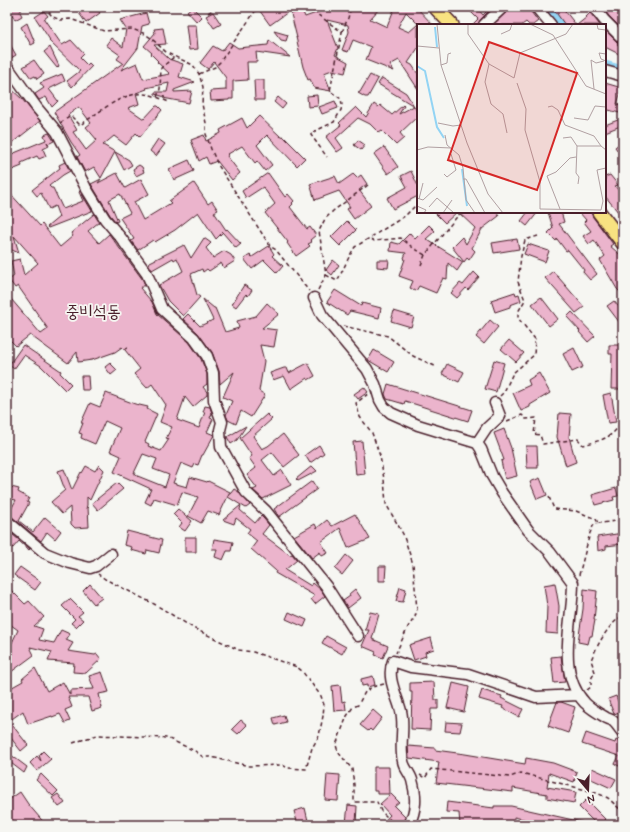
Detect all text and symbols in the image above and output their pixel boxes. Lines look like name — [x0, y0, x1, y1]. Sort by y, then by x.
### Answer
inset map — [417, 24, 606, 213]
district label: 중비석동 — [66, 301, 121, 323]
north arrow — [568, 770, 608, 810]
text: N — [585, 791, 597, 806]

